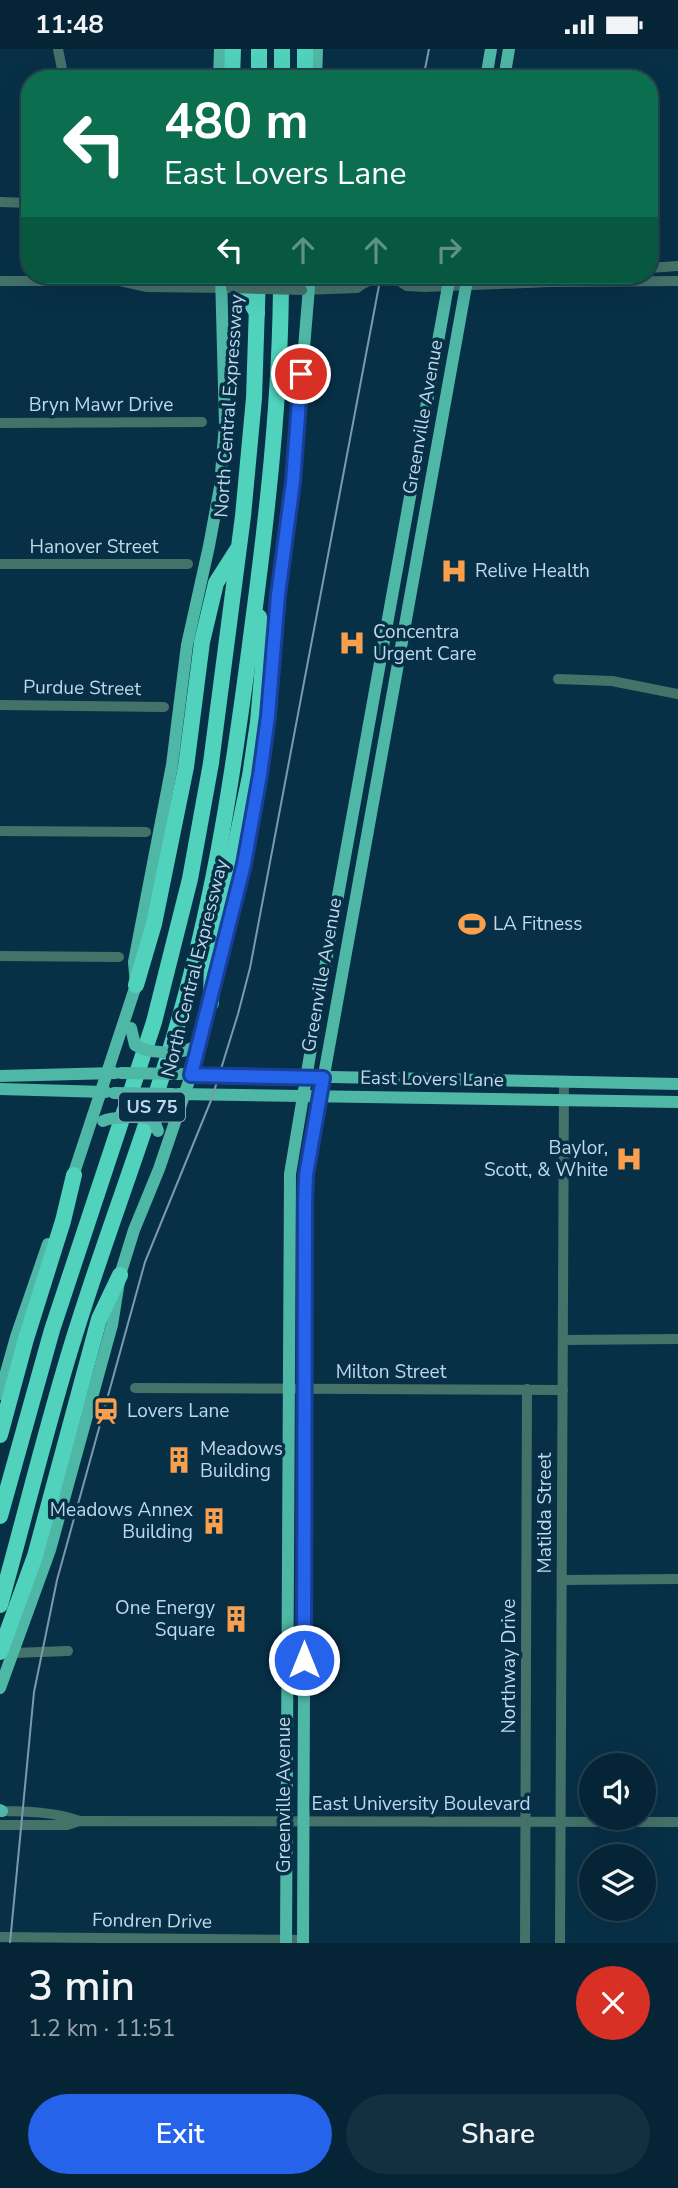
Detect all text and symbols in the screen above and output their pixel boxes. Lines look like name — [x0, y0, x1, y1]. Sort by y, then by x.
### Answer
text: 11:48 — [35, 7, 104, 42]
text: 480 m — [164, 88, 308, 155]
icon: left — [49, 98, 140, 189]
text: East Lovers Lane — [164, 152, 407, 195]
icon: left — [211, 231, 249, 269]
icon: ahead — [284, 231, 322, 269]
icon: ahead — [357, 231, 395, 269]
icon: right — [430, 231, 468, 269]
street label: North Central Expressway — [208, 293, 250, 519]
street label: Greenville Avenue — [397, 338, 449, 496]
pin — [271, 344, 331, 404]
icon: arrive — [282, 355, 320, 393]
street label: Bryn Mawr Drive — [29, 392, 173, 418]
street label: Hanover Street — [29, 534, 159, 560]
hospital icon: Relive Health — [439, 556, 469, 586]
place label: Relive Health — [475, 558, 590, 584]
place label: Concentra Urgent Care — [373, 619, 476, 667]
hospital icon: Concentra Urgent Care — [337, 628, 367, 658]
street label: Purdue Street — [23, 674, 141, 702]
street label: North Central Expressway — [155, 856, 235, 1080]
street label: Greenville Avenue — [296, 896, 348, 1054]
sports icon: LA Fitness — [457, 909, 487, 939]
place label: LA Fitness — [493, 911, 582, 937]
street label: East Lovers Lane — [360, 1065, 504, 1093]
road number: US 75 — [119, 1093, 185, 1121]
place label: Baylor, Scott, & White — [484, 1135, 608, 1183]
hospital icon: Baylor, Scott, & White — [614, 1144, 644, 1174]
street label: Milton Street — [336, 1359, 447, 1385]
station icon: Lovers Lane — [91, 1396, 121, 1426]
place label: Lovers Lane — [127, 1398, 229, 1424]
place label: Meadows Building — [200, 1436, 283, 1484]
building icon: Meadows Building — [164, 1445, 194, 1475]
street label: Matilda Street — [532, 1452, 558, 1573]
place label: Meadows Annex Building — [50, 1497, 193, 1545]
building icon: Meadows Annex Building — [199, 1506, 229, 1536]
place label: One Energy Square — [115, 1595, 215, 1643]
street label: Northway Drive — [496, 1599, 522, 1733]
building icon: One Energy Square — [221, 1604, 251, 1634]
position arrow — [267, 1623, 341, 1697]
street label: Greenville Avenue — [271, 1717, 297, 1873]
map controls — [579, 1753, 656, 1921]
button: sound — [579, 1753, 656, 1830]
street label: East University Boulevard — [311, 1791, 531, 1817]
button: layers — [579, 1844, 656, 1921]
street label: Fondren Drive — [92, 1907, 212, 1935]
text: 3 min — [28, 1958, 135, 2015]
button: close — [576, 1966, 650, 2040]
text: 1.2 km · 11:51 — [28, 2013, 175, 2044]
button: Exit — [28, 2094, 332, 2174]
button: Share — [346, 2094, 650, 2174]

